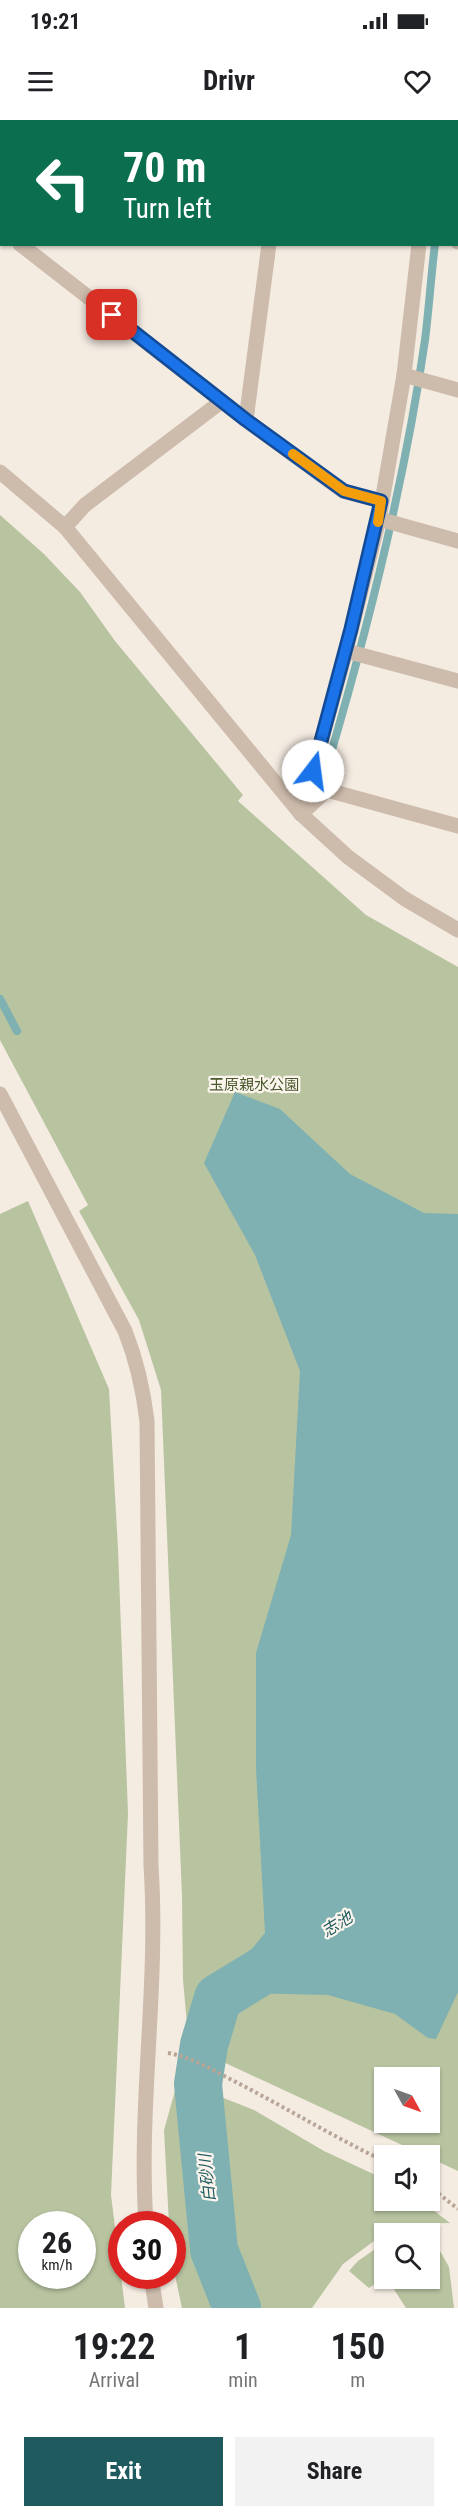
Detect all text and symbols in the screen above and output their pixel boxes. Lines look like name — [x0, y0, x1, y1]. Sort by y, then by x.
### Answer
text: 19:21 — [30, 9, 81, 34]
icon: menu — [24, 65, 57, 98]
text: Drivr — [203, 65, 255, 97]
icon: heart — [401, 65, 434, 98]
text: 70 m — [123, 143, 206, 192]
icon: left — [24, 144, 102, 222]
text: Turn left — [123, 193, 212, 225]
pin — [86, 289, 137, 340]
icon: arrive — [95, 298, 128, 331]
position arrow — [281, 739, 345, 803]
park label: 玉原親水公園 — [209, 1076, 299, 1094]
water label: 志池 — [318, 1906, 357, 1941]
north arrow — [374, 2067, 440, 2133]
map controls — [374, 2067, 440, 2289]
button: sound — [374, 2145, 440, 2211]
water label: 白砂川 — [195, 2151, 219, 2203]
speed limit sign: 30 — [108, 2211, 186, 2289]
button: search — [374, 2223, 440, 2289]
text: 26 — [42, 2225, 72, 2260]
text: km/h — [42, 2256, 72, 2274]
text: 19:22 — [73, 2326, 155, 2368]
text: 1 — [234, 2326, 252, 2368]
text: 150 — [331, 2326, 385, 2368]
text: Arrival — [89, 2368, 140, 2392]
text: min — [228, 2368, 258, 2392]
text: m — [350, 2368, 365, 2392]
button: Exit — [24, 2437, 223, 2506]
button: Share — [235, 2437, 434, 2506]

